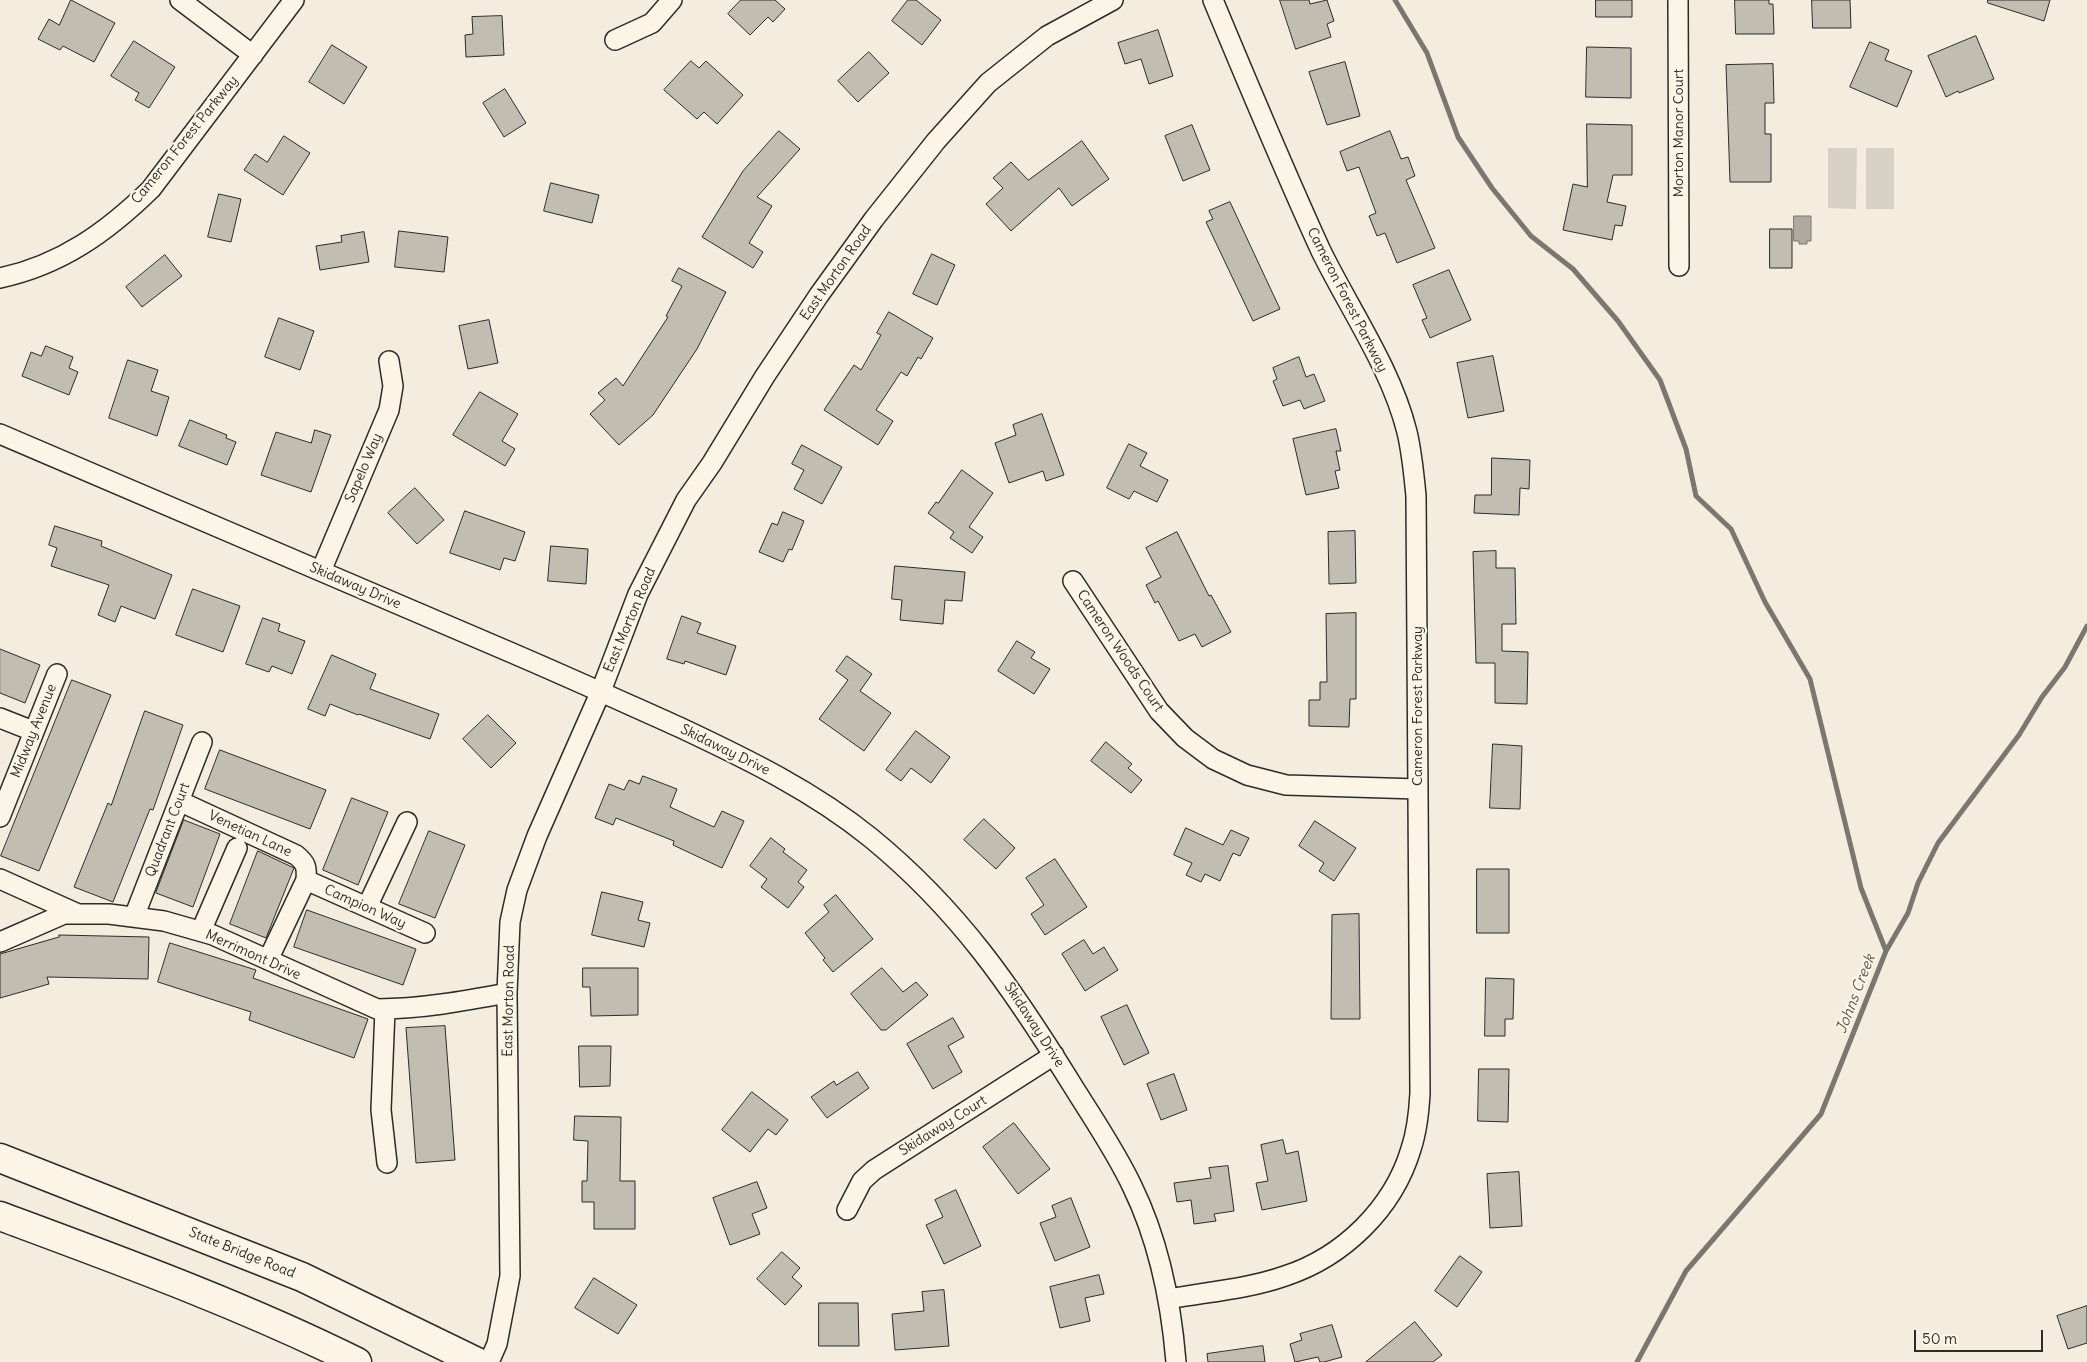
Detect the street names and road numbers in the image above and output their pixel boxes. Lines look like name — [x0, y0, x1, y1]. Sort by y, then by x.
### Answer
street label: Morton Manor Court — [1671, 69, 1687, 197]
street label: Cameron Forest Parkway — [128, 73, 242, 207]
street label: East Morton Road — [797, 222, 875, 324]
street label: Cameron Forest Parkway — [1303, 225, 1391, 375]
street label: Sapelo Way — [342, 431, 386, 505]
street label: Skidaway Drive — [307, 559, 403, 613]
street label: East Morton Road — [600, 565, 660, 675]
street label: Cameron Woods Court — [1073, 587, 1167, 715]
street label: Cameron Forest Parkway — [1410, 626, 1426, 786]
street label: Midway Avenue — [8, 682, 60, 780]
street label: Skidaway Drive — [677, 721, 773, 779]
street label: Quadrant Court — [142, 780, 194, 880]
street label: Venetian Lane — [206, 807, 294, 861]
street label: Campion Way — [321, 881, 409, 933]
street label: Merrimont Drive — [203, 926, 303, 984]
street label: East Morton Road — [500, 945, 518, 1057]
street label: Skidaway Drive — [1000, 979, 1068, 1071]
street label: Skidaway Court — [896, 1092, 990, 1160]
street label: State Bridge Road — [186, 1224, 298, 1282]

